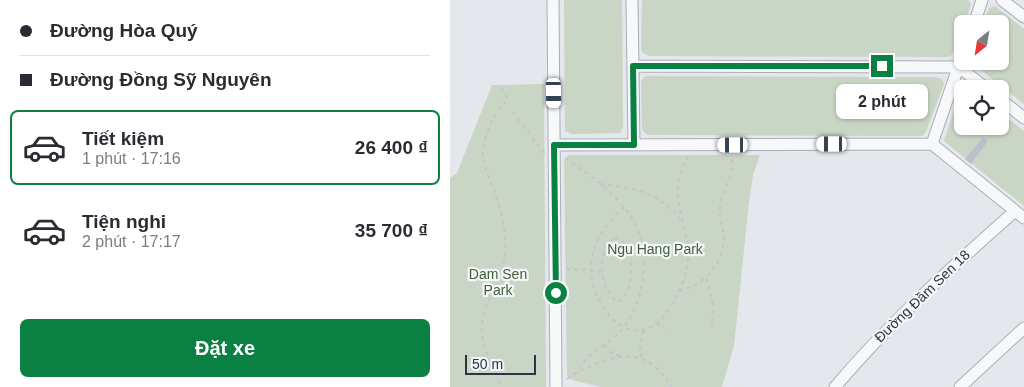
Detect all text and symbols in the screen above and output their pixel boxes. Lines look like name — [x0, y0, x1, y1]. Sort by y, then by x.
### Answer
north arrow — [954, 15, 1009, 70]
map controls — [954, 15, 1009, 135]
text: Đường Hòa Quý — [50, 20, 198, 41]
route end — [871, 55, 893, 77]
text: Đường Đồng Sỹ Nguyên — [50, 69, 272, 90]
car — [546, 78, 561, 108]
button: locate — [954, 80, 1009, 135]
callout: 2 phút — [836, 84, 928, 118]
text: 2 phút — [858, 93, 906, 110]
icon: car — [22, 125, 67, 170]
text: Tiết kiệm — [82, 128, 164, 149]
text: 26 400 ₫ — [355, 137, 428, 158]
car — [817, 137, 847, 152]
car — [718, 138, 748, 153]
text: 1 phút · 17:16 — [82, 150, 181, 167]
icon: car — [22, 208, 67, 253]
text: Tiện nghi — [82, 211, 166, 232]
text: 35 700 ₫ — [355, 220, 428, 241]
text: 2 phút · 17:17 — [82, 233, 181, 250]
park label: Ngu Hang Park — [607, 241, 704, 257]
street label: Đường Đầm Sen 18 — [871, 246, 973, 346]
park label: Dam Sen Park — [469, 266, 527, 298]
route start — [545, 282, 567, 304]
button: Đặt xe — [20, 319, 430, 377]
scale bar — [465, 352, 536, 375]
text: 50 m — [472, 356, 503, 372]

